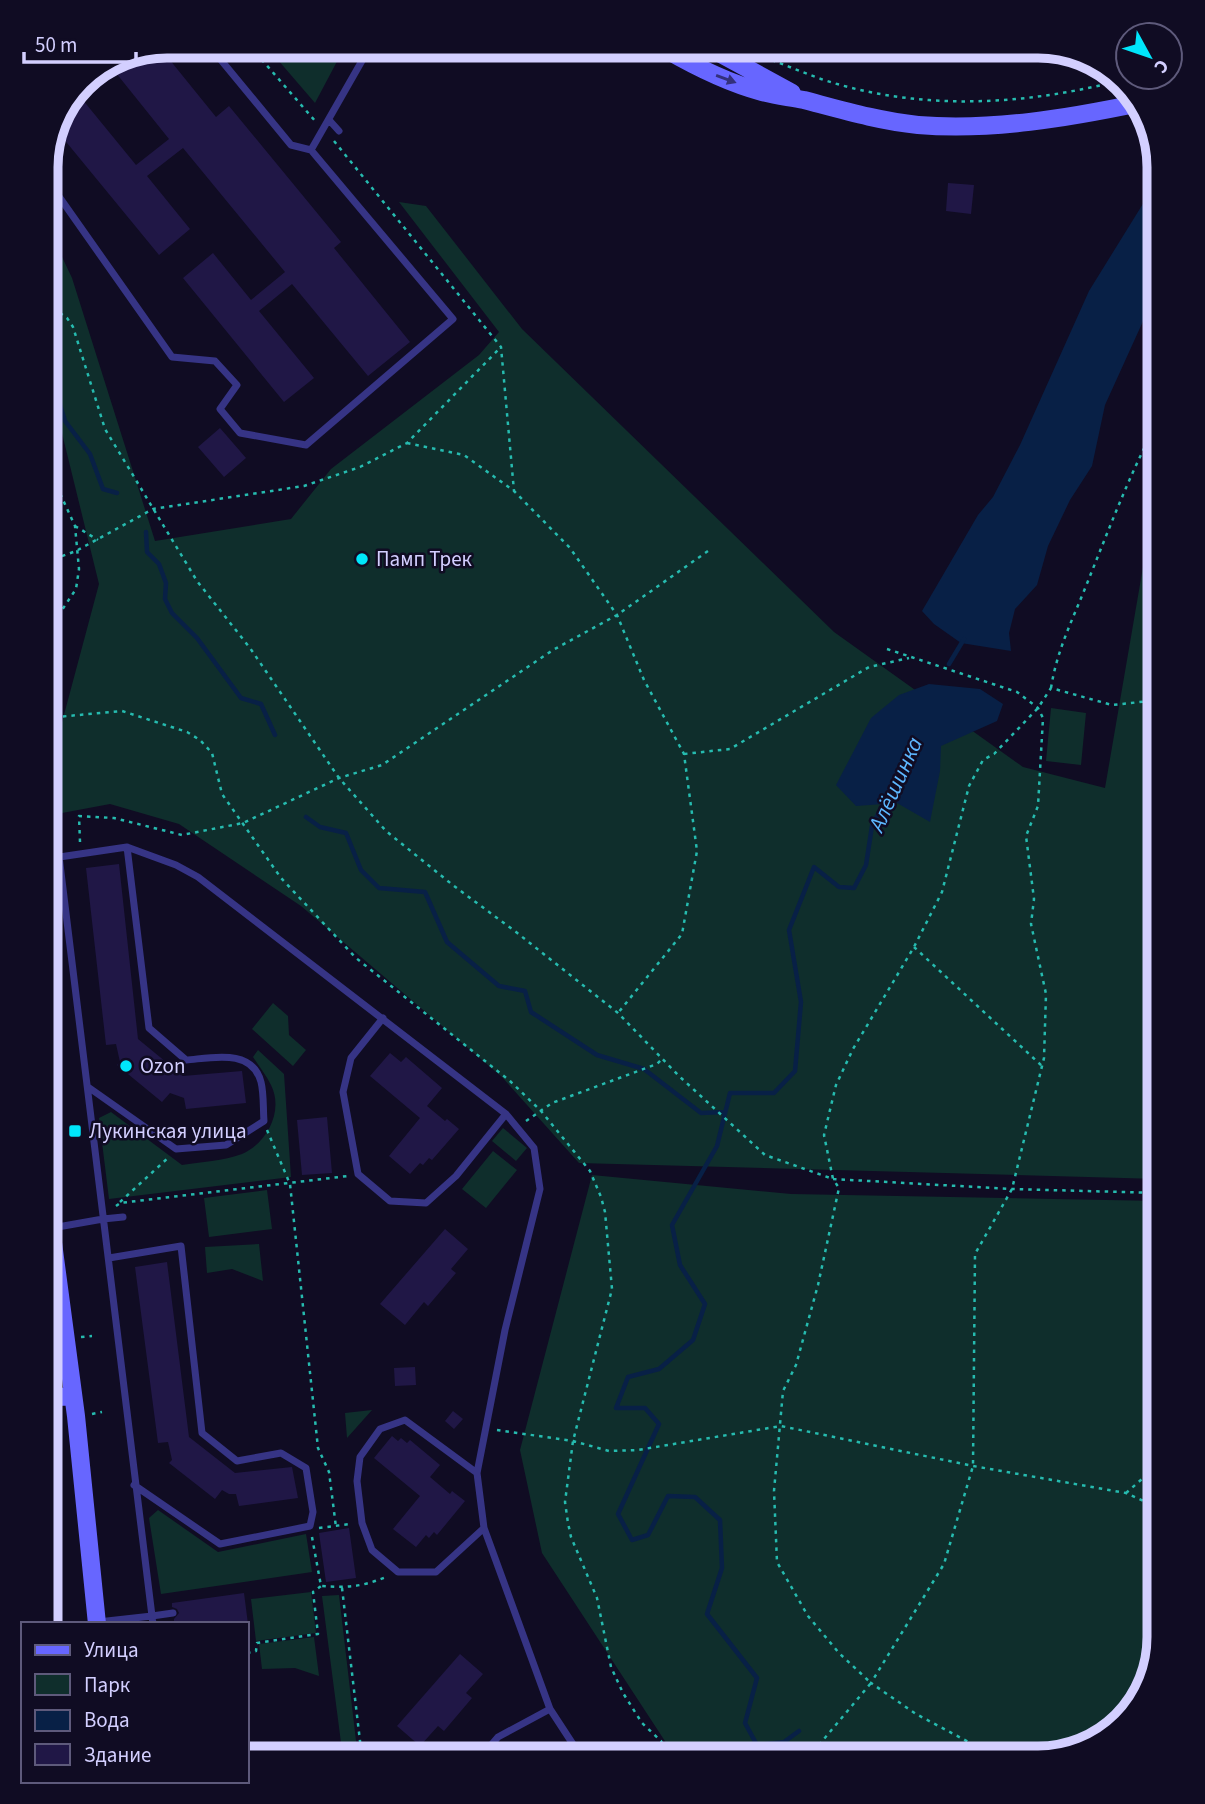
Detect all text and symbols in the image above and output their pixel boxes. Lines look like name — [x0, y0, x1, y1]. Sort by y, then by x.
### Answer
scale bar — [24, 21, 136, 65]
north arrow — [1114, 21, 1184, 91]
text: 50 m — [35, 30, 77, 60]
text: С — [1147, 53, 1175, 79]
one-way arrow — [716, 74, 737, 85]
place label: Памп Трек — [376, 544, 473, 574]
marker: Памп Трек — [354, 551, 370, 567]
water label: Алёшинка — [859, 732, 931, 839]
place label: Ozon — [140, 1051, 185, 1081]
marker: Ozon — [118, 1058, 134, 1074]
place label: Лукинская улица — [89, 1116, 247, 1146]
marker: Лукинская улица — [67, 1123, 83, 1139]
legend — [21, 1622, 248, 1783]
text: Улица — [84, 1635, 139, 1665]
text: Парк — [84, 1670, 131, 1700]
text: Вода — [84, 1705, 130, 1735]
text: Здание — [84, 1740, 152, 1770]

